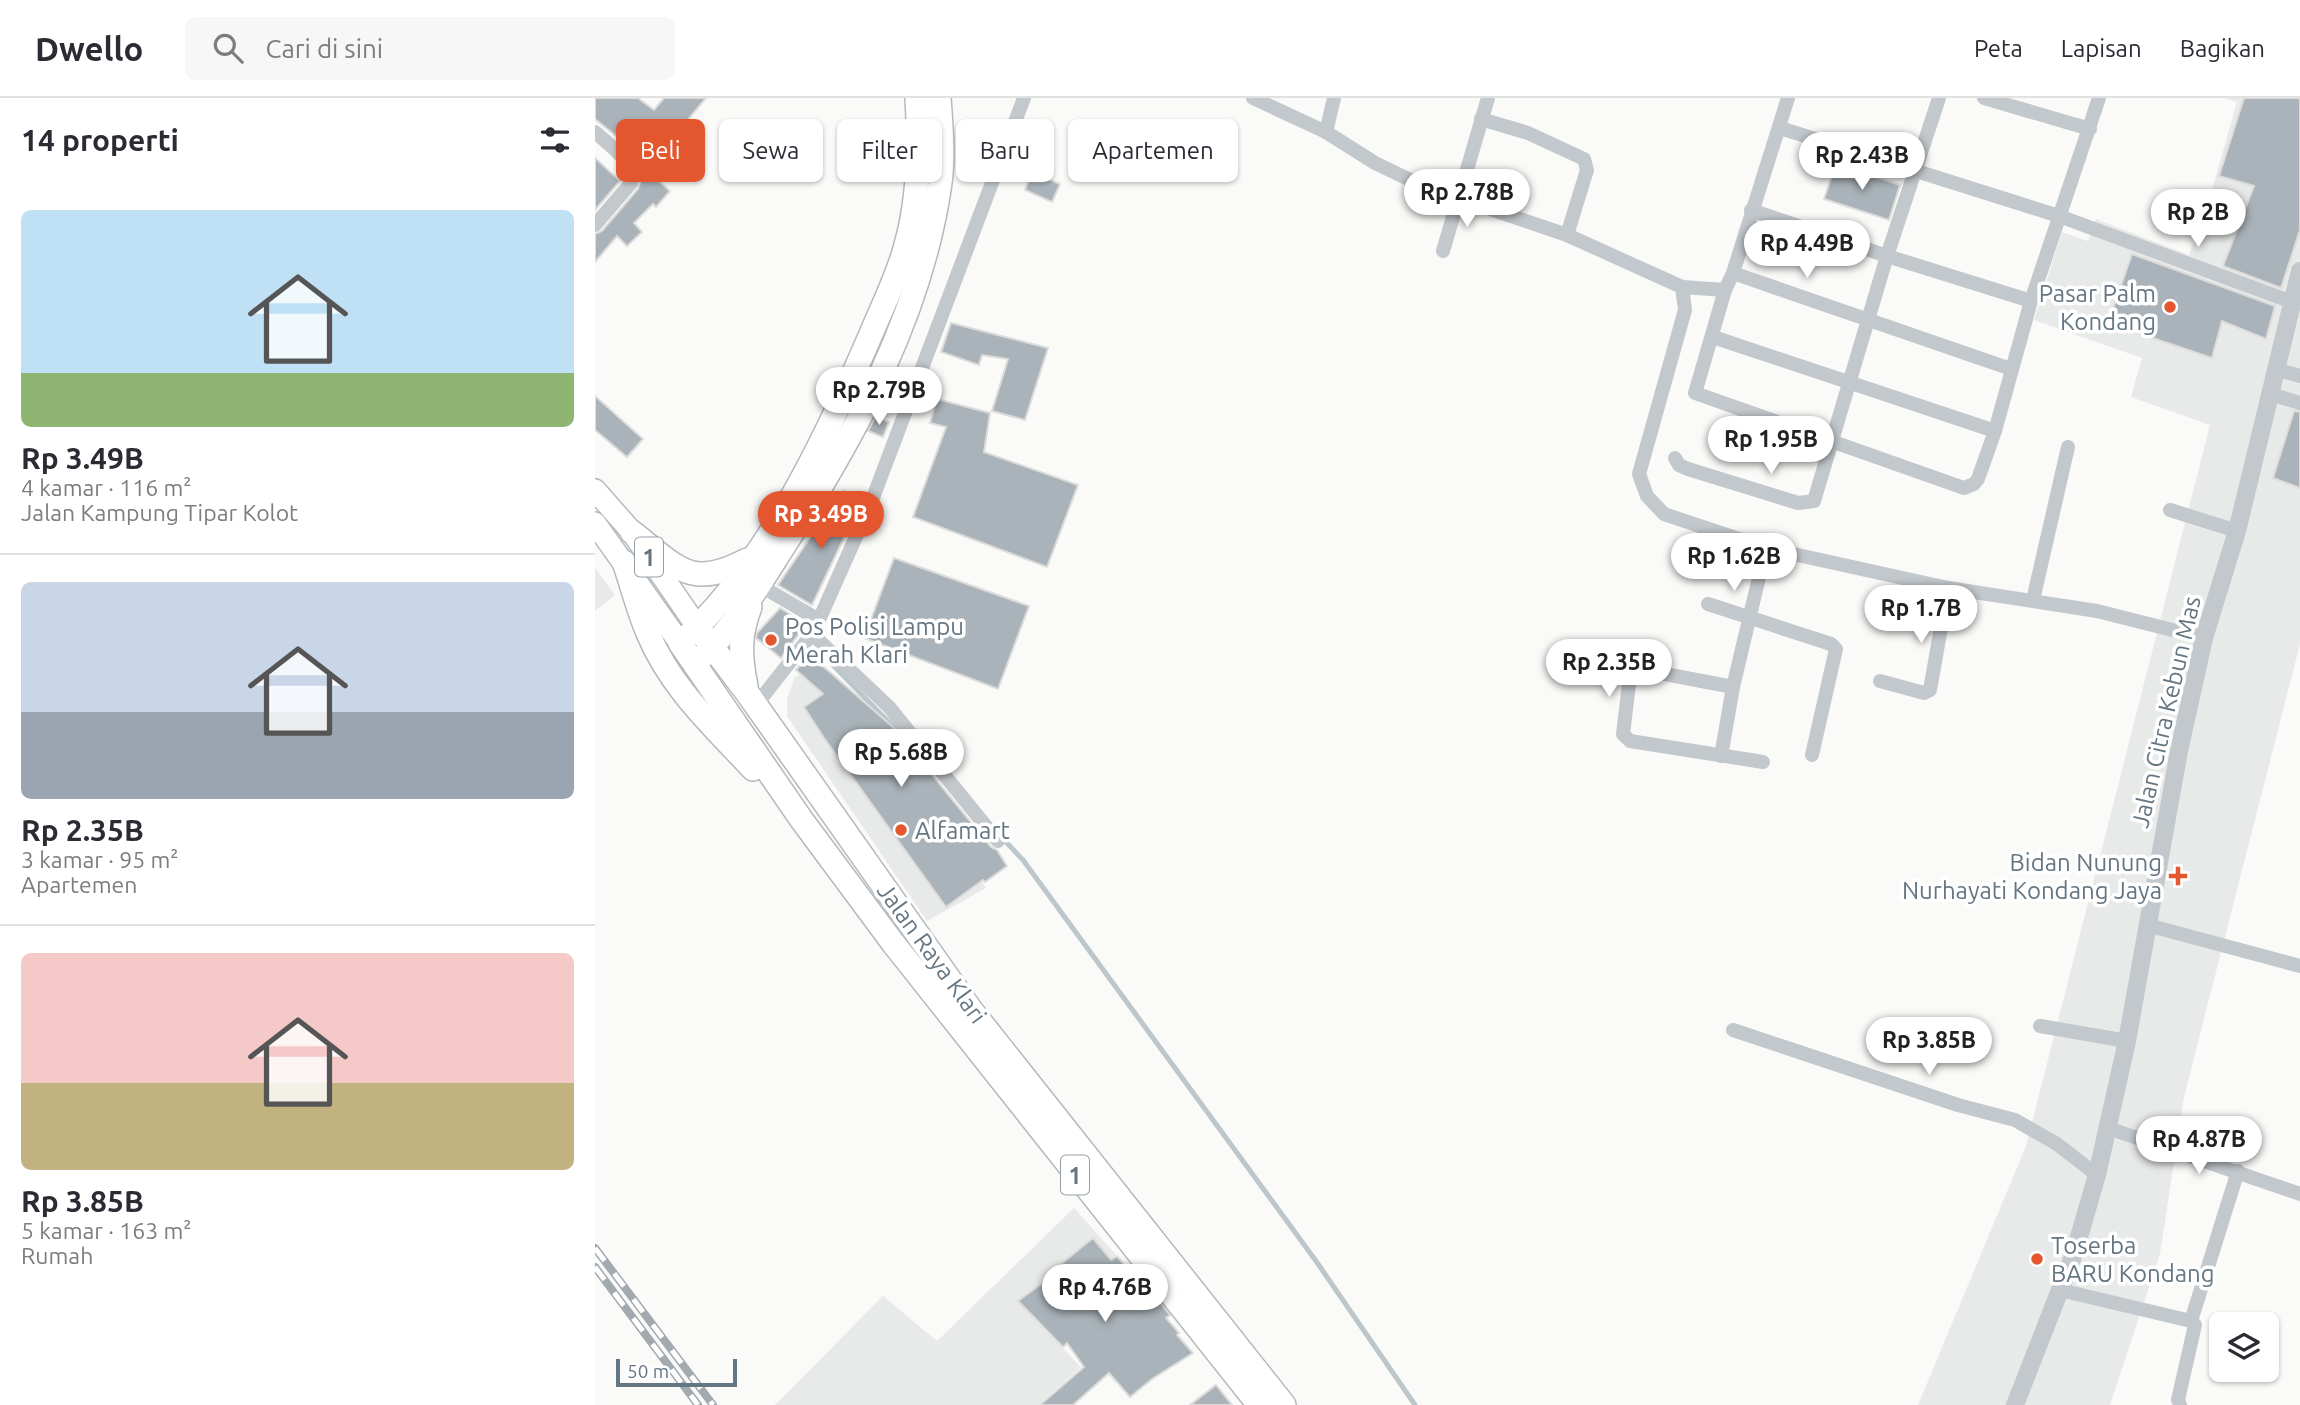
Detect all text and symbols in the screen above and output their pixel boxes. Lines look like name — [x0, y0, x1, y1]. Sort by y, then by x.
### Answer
search box — [185, 17, 675, 80]
icon: search — [209, 29, 247, 67]
text: Dwello — [35, 30, 143, 67]
text: Cari di sini — [265, 34, 383, 63]
text: Peta — [1974, 35, 2023, 62]
text: Lapisan — [2061, 35, 2142, 62]
text: Bagikan — [2180, 35, 2265, 62]
chip: Beli — [616, 119, 705, 182]
chip: Sewa — [719, 119, 823, 182]
chip: Filter — [837, 119, 942, 182]
chip: Baru — [956, 119, 1054, 182]
chip: Apartemen — [1068, 119, 1238, 182]
icon: filters — [536, 121, 574, 159]
text: 14 properti — [21, 123, 179, 157]
pin: Rp 2.43B — [1790, 132, 1934, 192]
text: Rp 2.43B — [1815, 142, 1909, 167]
pin: Rp 2.78B — [1395, 170, 1539, 229]
text: Rp 2.78B — [1420, 179, 1514, 204]
pin: Rp 2B — [2149, 190, 2247, 249]
text: Rp 2B — [2167, 199, 2229, 224]
pin: Rp 4.49B — [1735, 220, 1879, 280]
text: Rp 4.49B — [1760, 230, 1854, 255]
icon: home — [235, 256, 361, 382]
place label: Pasar Palm Kondang — [2039, 280, 2156, 335]
marker: Pasar Palm Kondang — [2162, 299, 2178, 315]
pin: Rp 2.79B — [807, 368, 951, 427]
text: Rp 2.79B — [832, 377, 926, 402]
pin: Rp 1.95B — [1699, 416, 1843, 476]
text: Rp 1.95B — [1724, 426, 1818, 451]
text: Rp 3.49B — [21, 441, 144, 475]
text: 4 kamar · 116 m² — [21, 475, 192, 500]
pin: Rp 3.49B — [749, 491, 893, 551]
text: Jalan Kampung Tipar Kolot — [21, 500, 298, 525]
text: Rp 3.49B — [774, 501, 868, 526]
pin: Rp 1.62B — [1662, 533, 1806, 593]
road number: 1 — [635, 538, 663, 576]
text: Rp 1.62B — [1687, 543, 1781, 568]
pin: Rp 1.7B — [1856, 586, 1986, 645]
street label: Jalan Citra Kebun Mas — [2126, 594, 2206, 830]
text: Rp 1.7B — [1880, 595, 1962, 620]
place label: Pos Polisi Lampu Merah Klari — [785, 613, 964, 668]
icon: home — [235, 628, 361, 754]
marker: Pos Polisi Lampu Merah Klari — [763, 632, 779, 648]
pin: Rp 2.35B — [1537, 640, 1681, 699]
text: Rp 2.35B — [1562, 649, 1656, 674]
pin: Rp 5.68B — [829, 730, 973, 789]
text: Rp 5.68B — [854, 739, 948, 764]
text: Rp 2.35B — [21, 813, 144, 847]
place label: Alfamart — [915, 817, 1010, 844]
marker: Alfamart — [893, 822, 909, 838]
text: 3 kamar · 95 m² — [21, 847, 179, 872]
place label: Bidan Nunung Nurhayati Kondang Jaya — [1902, 849, 2162, 904]
marker: Bidan Nunung Nurhayati Kondang Jaya — [2168, 866, 2188, 886]
text: Apartemen — [21, 872, 137, 897]
street label: Jalan Raya Klari — [872, 878, 992, 1028]
icon: home — [235, 999, 361, 1125]
pin: Rp 3.85B — [1857, 1018, 2001, 1077]
text: Rp 3.85B — [1882, 1027, 1976, 1052]
pin: Rp 4.87B — [2127, 1116, 2271, 1176]
text: Rp 4.87B — [2152, 1126, 2246, 1151]
road number: 1 — [1061, 1156, 1089, 1194]
text: Rp 3.85B — [21, 1184, 144, 1218]
text: 5 kamar · 163 m² — [21, 1218, 192, 1243]
place label: Toserba BARU Kondang — [2051, 1232, 2215, 1287]
text: Rumah — [21, 1243, 93, 1268]
marker: Toserba BARU Kondang — [2029, 1251, 2045, 1267]
pin: Rp 4.76B — [1033, 1264, 1177, 1324]
text: Rp 4.76B — [1058, 1274, 1152, 1299]
map controls — [2209, 1312, 2279, 1382]
button: layers — [2209, 1312, 2279, 1382]
scale bar — [616, 1356, 737, 1388]
text: 50 m — [627, 1360, 669, 1382]

